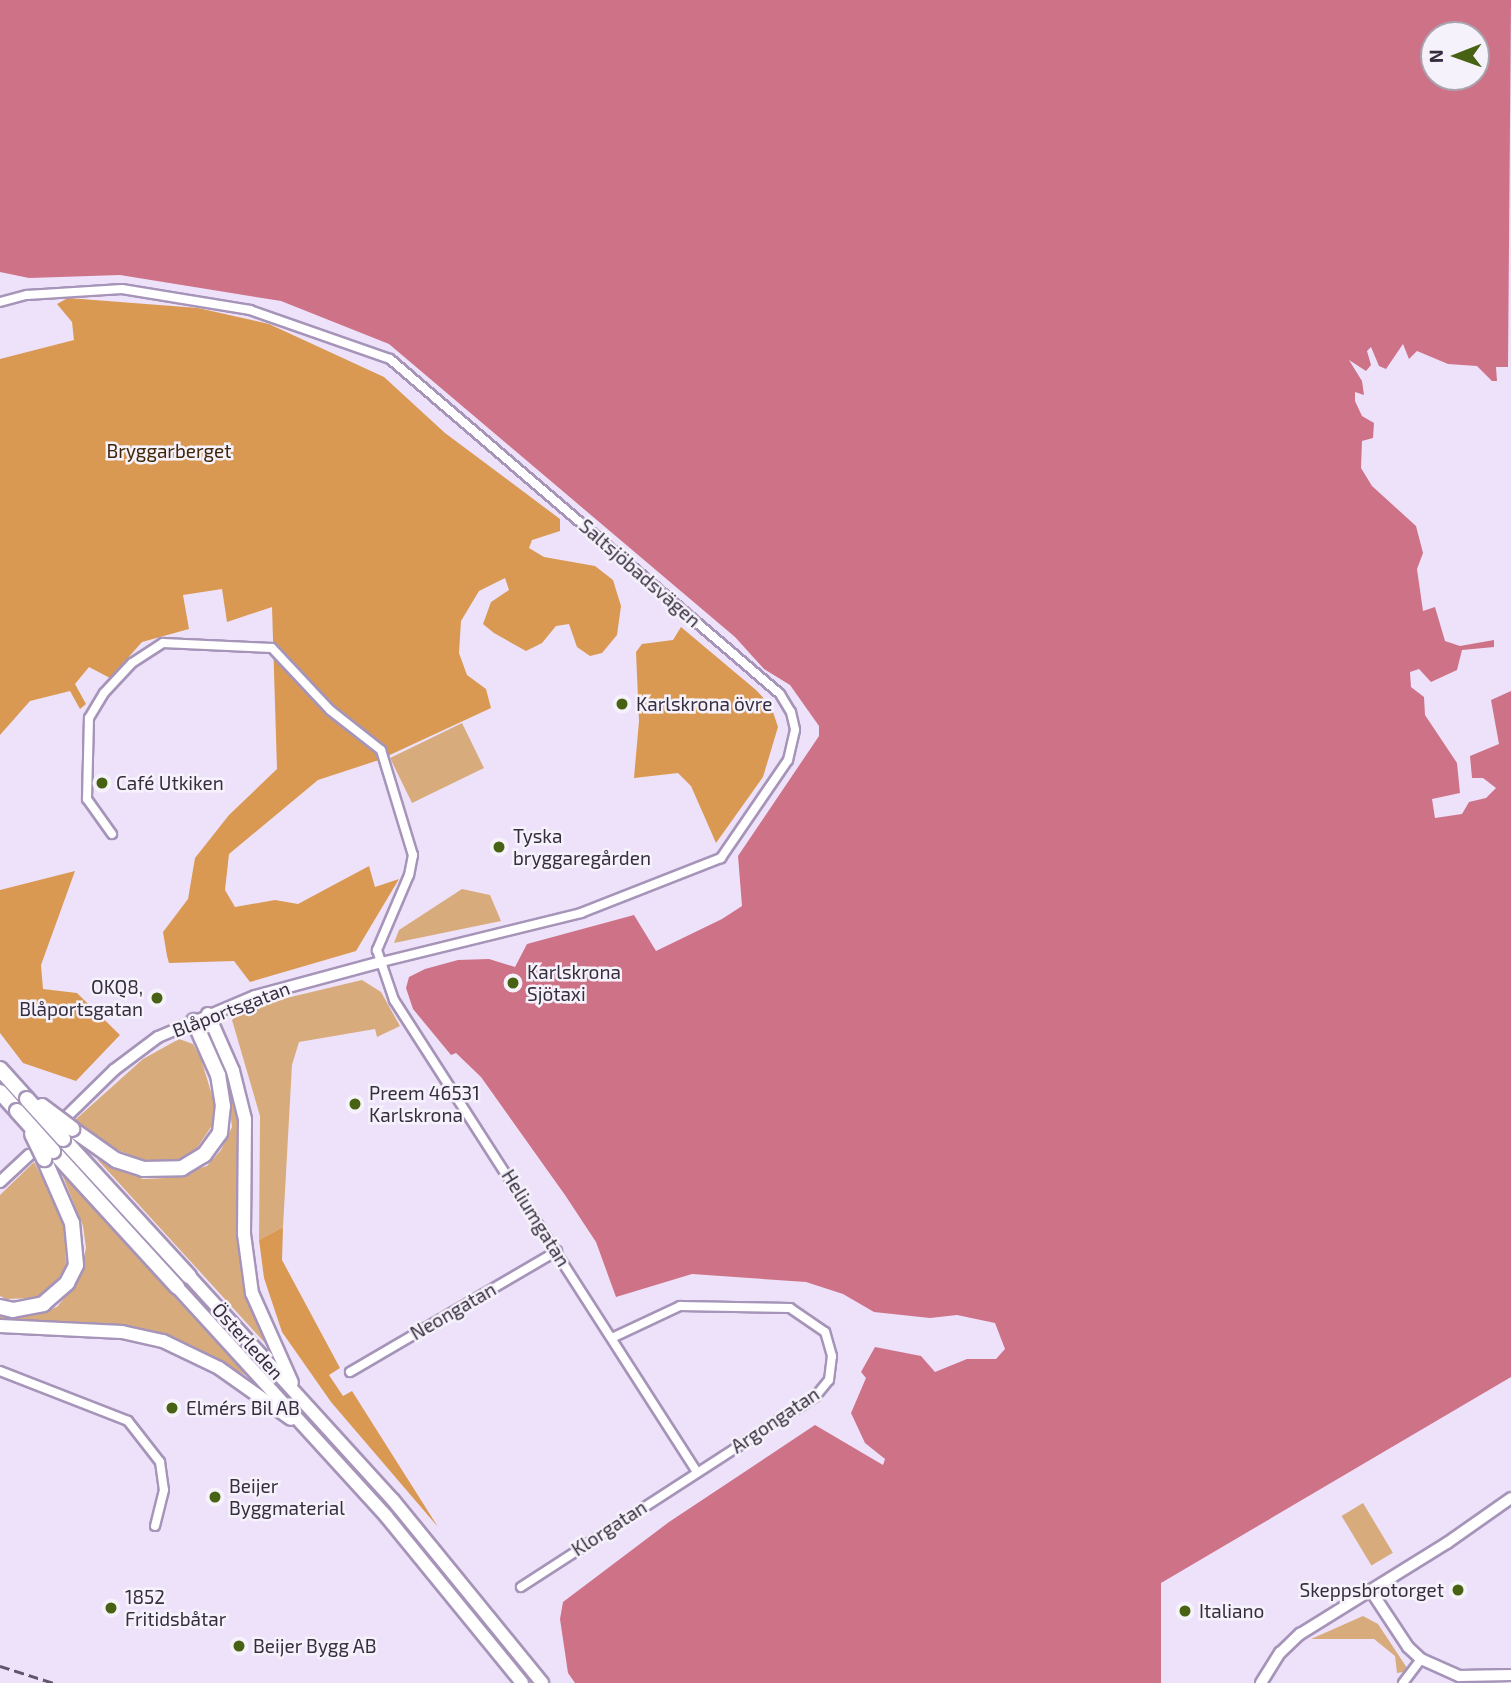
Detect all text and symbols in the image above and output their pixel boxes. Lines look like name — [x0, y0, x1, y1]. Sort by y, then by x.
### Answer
north arrow — [1420, 21, 1490, 91]
text: N — [1424, 49, 1447, 63]
park label: Bryggarberget — [106, 440, 232, 462]
street label: Saltsjöbadsvägen — [575, 514, 705, 632]
place label: Karlskrona övre — [636, 693, 772, 715]
marker: Karlskrona övre — [614, 696, 630, 712]
place label: Café Utkiken — [116, 772, 224, 794]
marker: Café Utkiken — [94, 775, 110, 791]
place label: Tyska bryggaregården — [513, 825, 651, 869]
marker: Tyska bryggaregården — [491, 839, 507, 855]
place label: Karlskrona Sjötaxi — [527, 961, 621, 1005]
marker: Karlskrona Sjötaxi — [505, 975, 521, 991]
place label: OKQ8, Blåportsgatan — [19, 976, 143, 1020]
street label: Blåportsgatan — [169, 976, 293, 1042]
marker: OKQ8, Blåportsgatan — [149, 990, 165, 1006]
place label: Preem 46531 Karlskrona — [369, 1082, 480, 1126]
marker: Preem 46531 Karlskrona — [347, 1096, 363, 1112]
street label: Heliumgatan — [497, 1165, 575, 1271]
street label: Neongatan — [406, 1277, 500, 1345]
street label: Österleden — [208, 1298, 288, 1384]
street label: Argongatan — [727, 1382, 823, 1458]
place label: Elmérs Bil AB — [186, 1397, 301, 1419]
marker: Elmérs Bil AB — [164, 1400, 180, 1416]
place label: Beijer Byggmaterial — [229, 1475, 345, 1519]
marker: Beijer Byggmaterial — [207, 1489, 223, 1505]
street label: Klorgatan — [567, 1495, 651, 1561]
place label: Skeppsbrotorget — [1300, 1579, 1444, 1601]
marker: Skeppsbrotorget — [1450, 1582, 1466, 1598]
place label: 1852 Fritidsbåtar — [125, 1586, 226, 1630]
marker: 1852 Fritidsbåtar — [103, 1600, 119, 1616]
place label: Italiano — [1199, 1600, 1264, 1622]
marker: Italiano — [1177, 1603, 1193, 1619]
place label: Beijer Bygg AB — [253, 1635, 377, 1657]
marker: Beijer Bygg AB — [231, 1638, 247, 1654]

